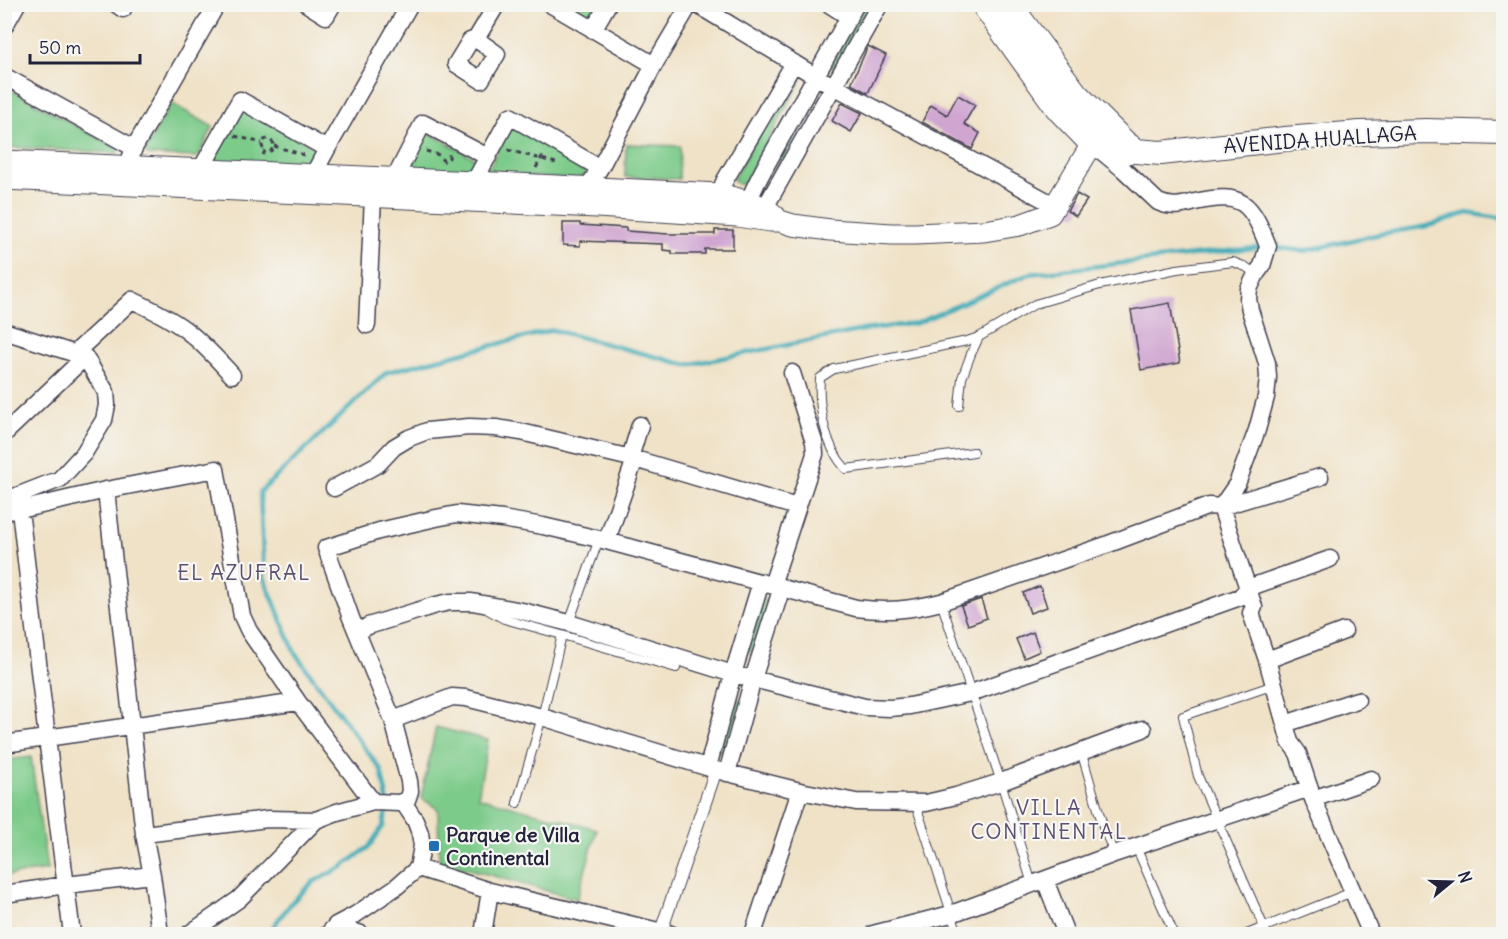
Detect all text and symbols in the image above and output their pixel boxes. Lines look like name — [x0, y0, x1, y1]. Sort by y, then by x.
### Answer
scale bar — [30, 27, 140, 65]
text: 50 m — [39, 36, 81, 59]
street label: AVENIDA HUALLAGA — [1223, 120, 1418, 158]
district label: EL AZUFRAL — [177, 559, 311, 586]
district label: VILLA CONTINENTAL — [970, 794, 1128, 845]
place label: Parque de Villa Continental — [446, 822, 580, 870]
marker: Parque de Villa Continental — [427, 839, 441, 853]
north arrow — [1421, 852, 1481, 912]
text: N — [1454, 869, 1476, 886]

